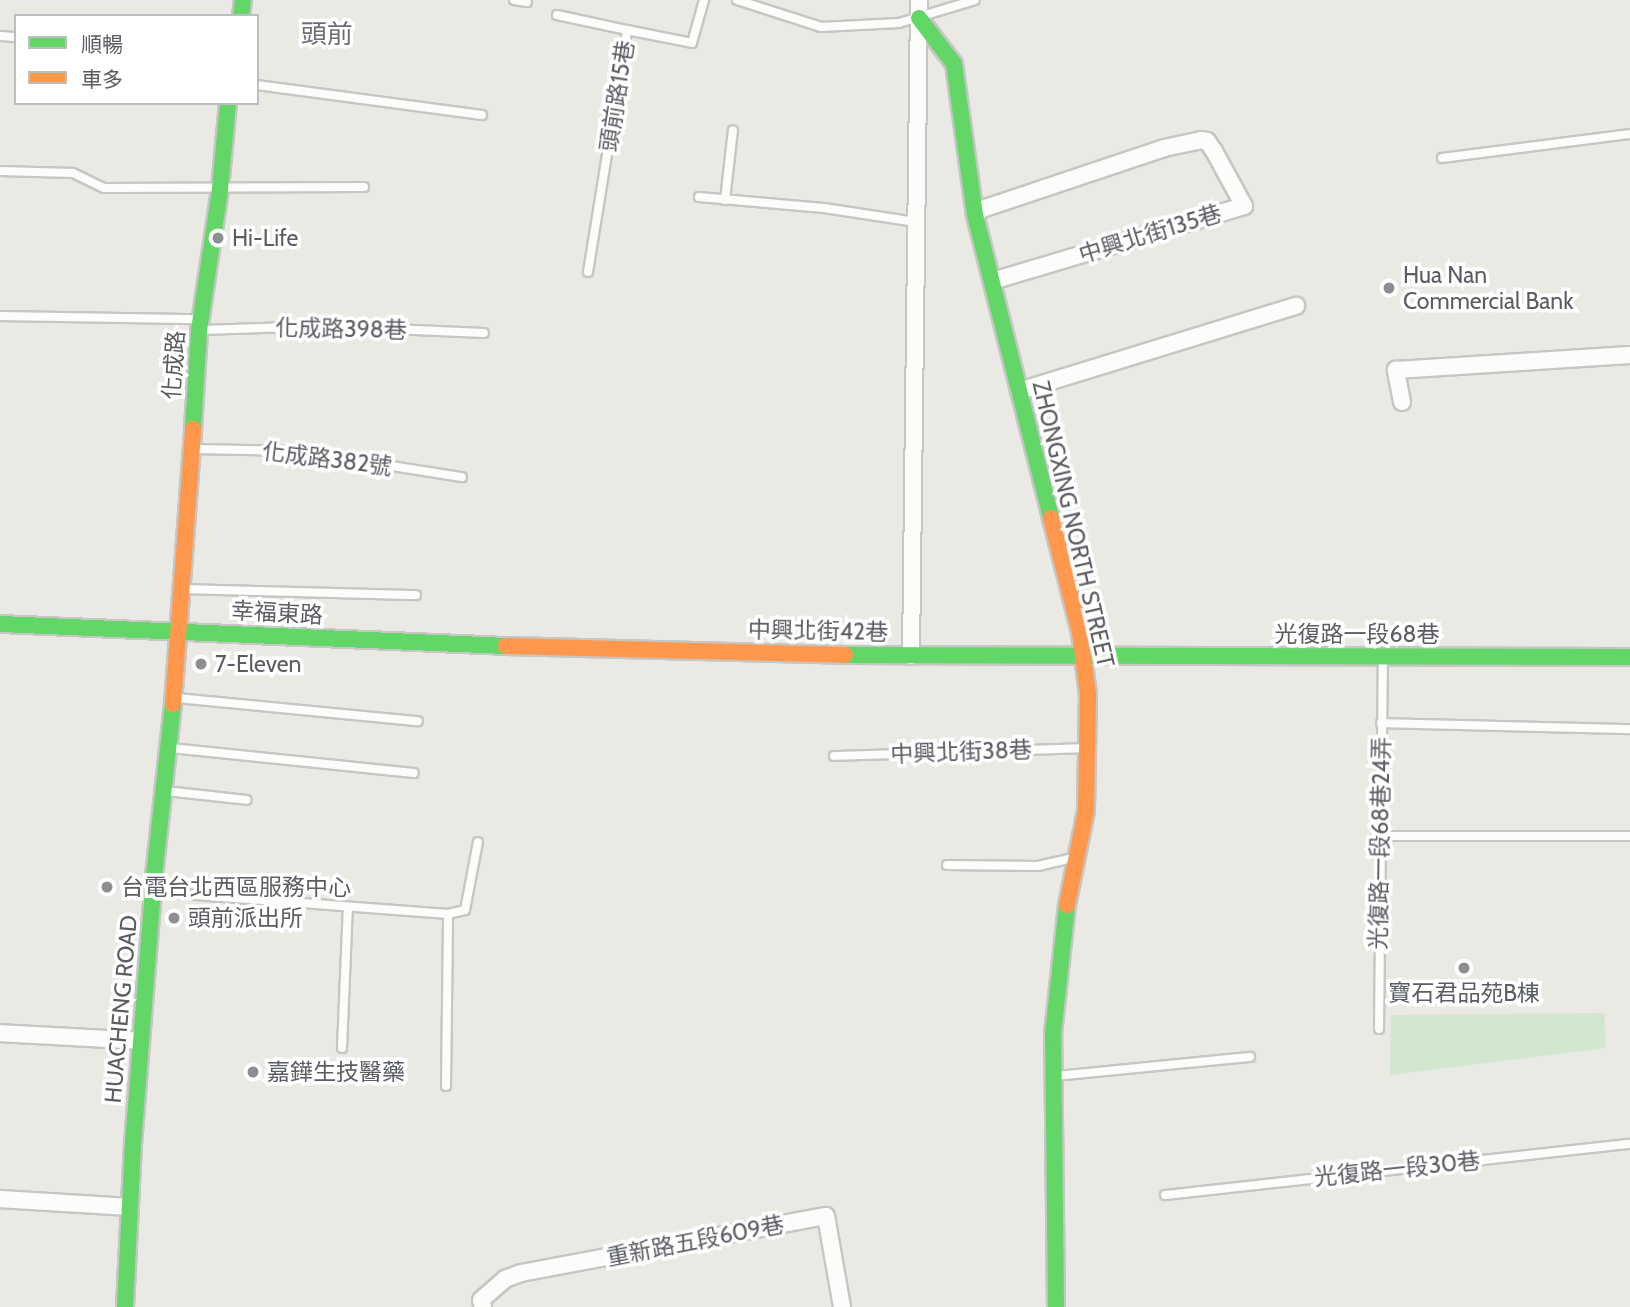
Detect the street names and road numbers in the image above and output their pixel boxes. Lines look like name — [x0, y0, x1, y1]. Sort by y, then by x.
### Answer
street label: 頭前路15巷 — [595, 39, 639, 153]
street label: 中興北街135巷 — [1075, 199, 1225, 269]
street label: 化成路398巷 — [275, 314, 407, 344]
street label: 化成路 — [158, 330, 190, 400]
street label: ZHONGXING NORTH STREET — [1027, 378, 1119, 670]
street label: 化成路382號 — [261, 437, 393, 481]
street label: 幸福東路 — [230, 597, 324, 629]
street label: 中興北街42巷 — [748, 616, 888, 646]
street label: 光復路一段68巷 — [1274, 620, 1440, 648]
street label: 中興北街38巷 — [890, 736, 1032, 768]
street label: 光復路一段68巷24弄 — [1364, 736, 1396, 950]
street label: HUACHENG ROAD — [99, 914, 143, 1104]
street label: 光復路一段30巷 — [1313, 1147, 1481, 1191]
street label: 重新路五段609巷 — [604, 1210, 786, 1272]

